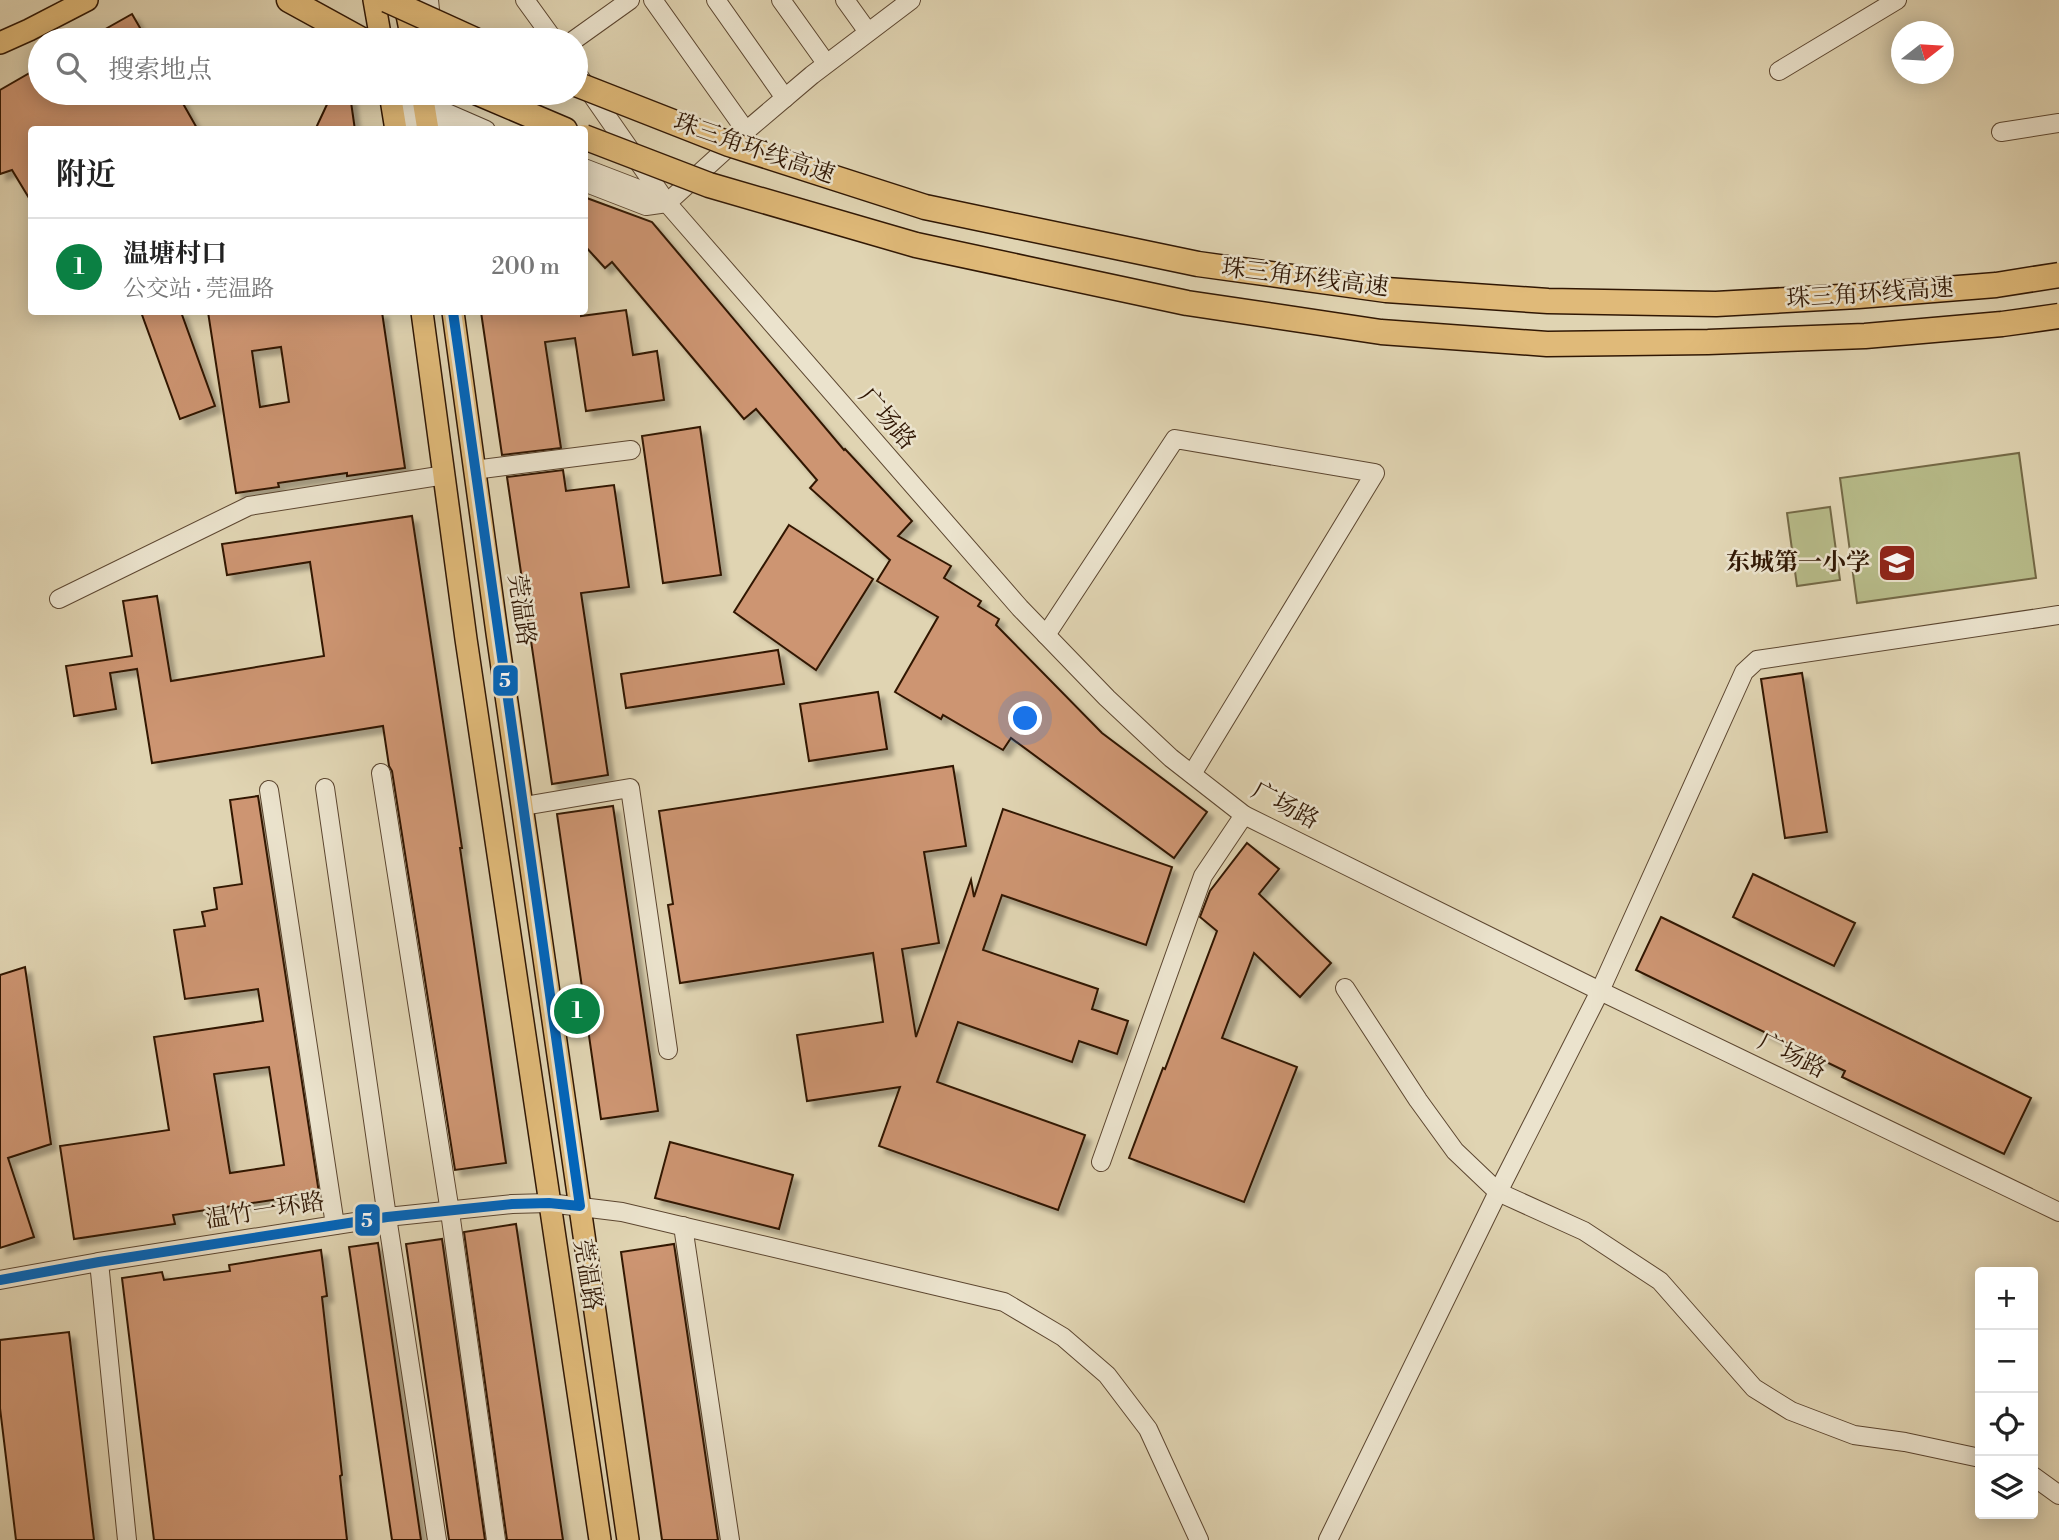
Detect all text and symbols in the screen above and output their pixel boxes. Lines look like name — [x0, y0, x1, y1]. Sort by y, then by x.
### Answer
north arrow — [1891, 21, 1954, 84]
search box — [28, 28, 588, 105]
icon: search — [52, 48, 90, 86]
text: 搜索地点 — [108, 54, 212, 86]
street label: 珠三角环线高速 — [670, 107, 838, 191]
text: 附近 — [56, 156, 116, 194]
text: 温塘村口 — [123, 238, 227, 270]
text: 1 — [73, 253, 85, 281]
text: 200 m — [492, 253, 560, 281]
street label: 珠三角环线高速 — [1220, 253, 1390, 303]
street label: 珠三角环线高速 — [1785, 273, 1955, 315]
text: 公交站 · 莞温路 — [123, 275, 274, 303]
street label: 广场路 — [852, 382, 922, 456]
school or university icon: 东城第一小学 — [1876, 542, 1918, 584]
place label: 东城第一小学 — [1726, 548, 1870, 578]
street label: 莞温路 — [501, 572, 541, 648]
line badge: 5 — [492, 664, 519, 697]
text: 5 — [499, 669, 511, 693]
your location — [1008, 701, 1042, 735]
street label: 广场路 — [1246, 776, 1324, 836]
pin: 1 — [554, 985, 600, 1037]
street label: 广场路 — [1753, 1027, 1831, 1085]
street label: 温竹一环路 — [203, 1187, 327, 1235]
line badge: 5 — [354, 1203, 381, 1237]
text: 5 — [361, 1209, 373, 1233]
street label: 莞温路 — [567, 1237, 607, 1313]
map controls — [1975, 1267, 2038, 1519]
button: + — [1975, 1267, 2038, 1330]
button: − — [1975, 1330, 2038, 1393]
button: locate — [1975, 1393, 2038, 1456]
button: layers — [1975, 1456, 2038, 1519]

